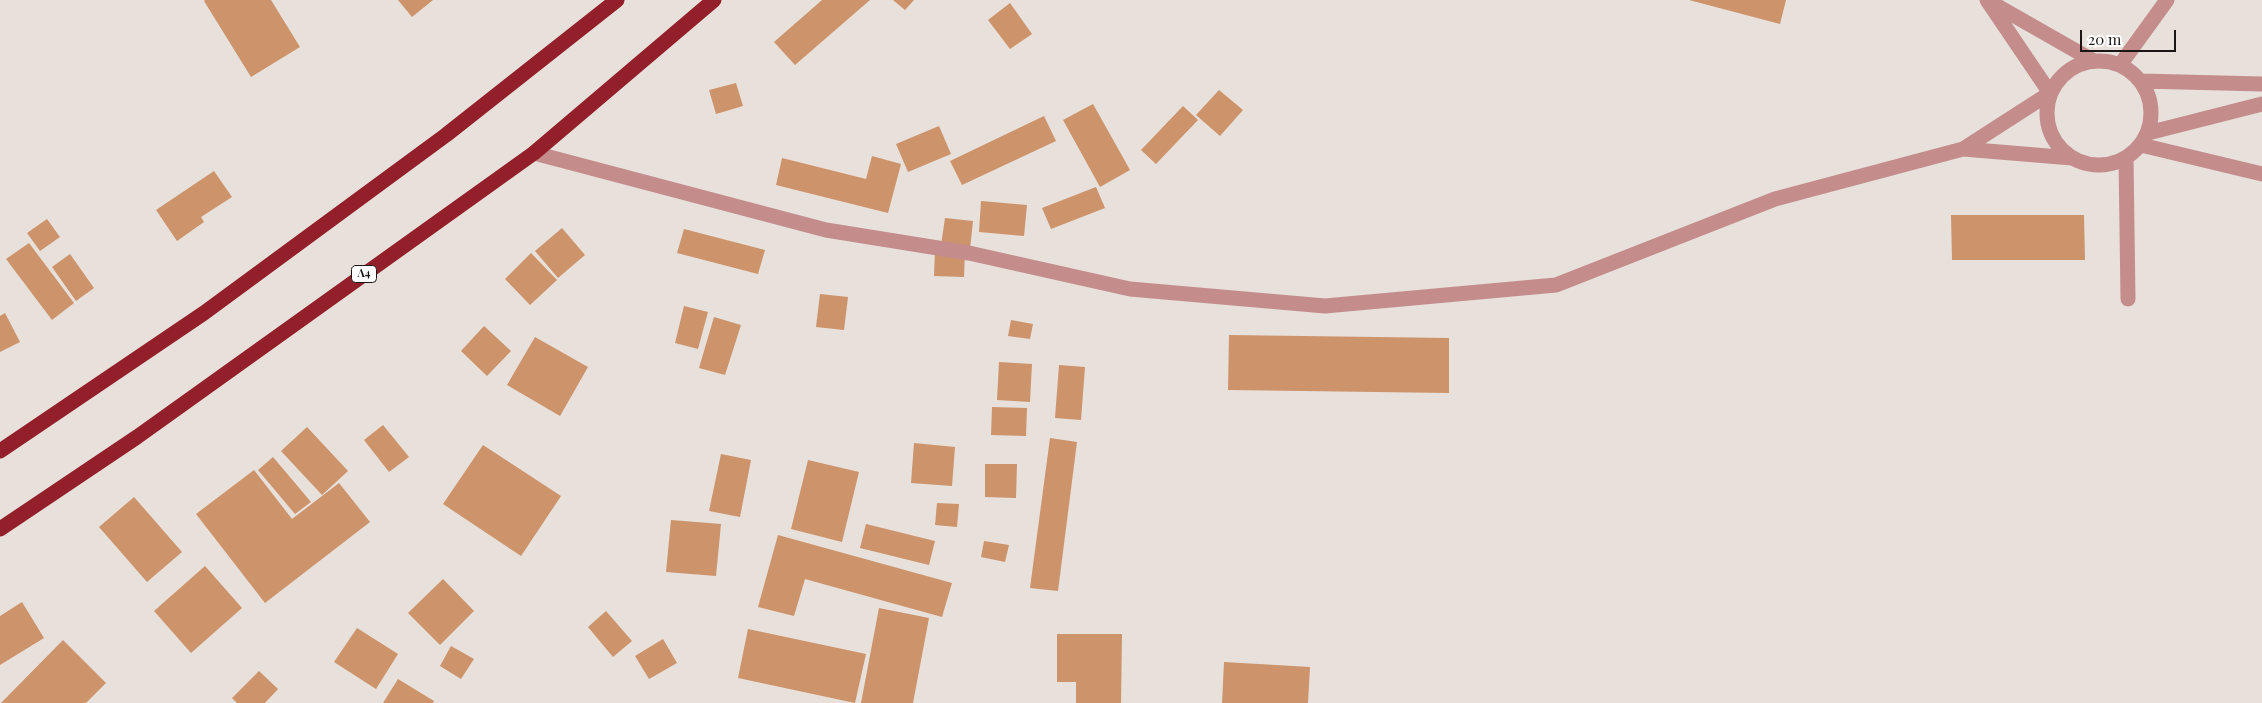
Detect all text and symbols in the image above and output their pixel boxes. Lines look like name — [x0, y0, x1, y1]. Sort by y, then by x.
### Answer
scale bar — [2082, 20, 2178, 52]
text: 20 m — [2088, 29, 2121, 49]
road number: A4 — [352, 266, 376, 282]

